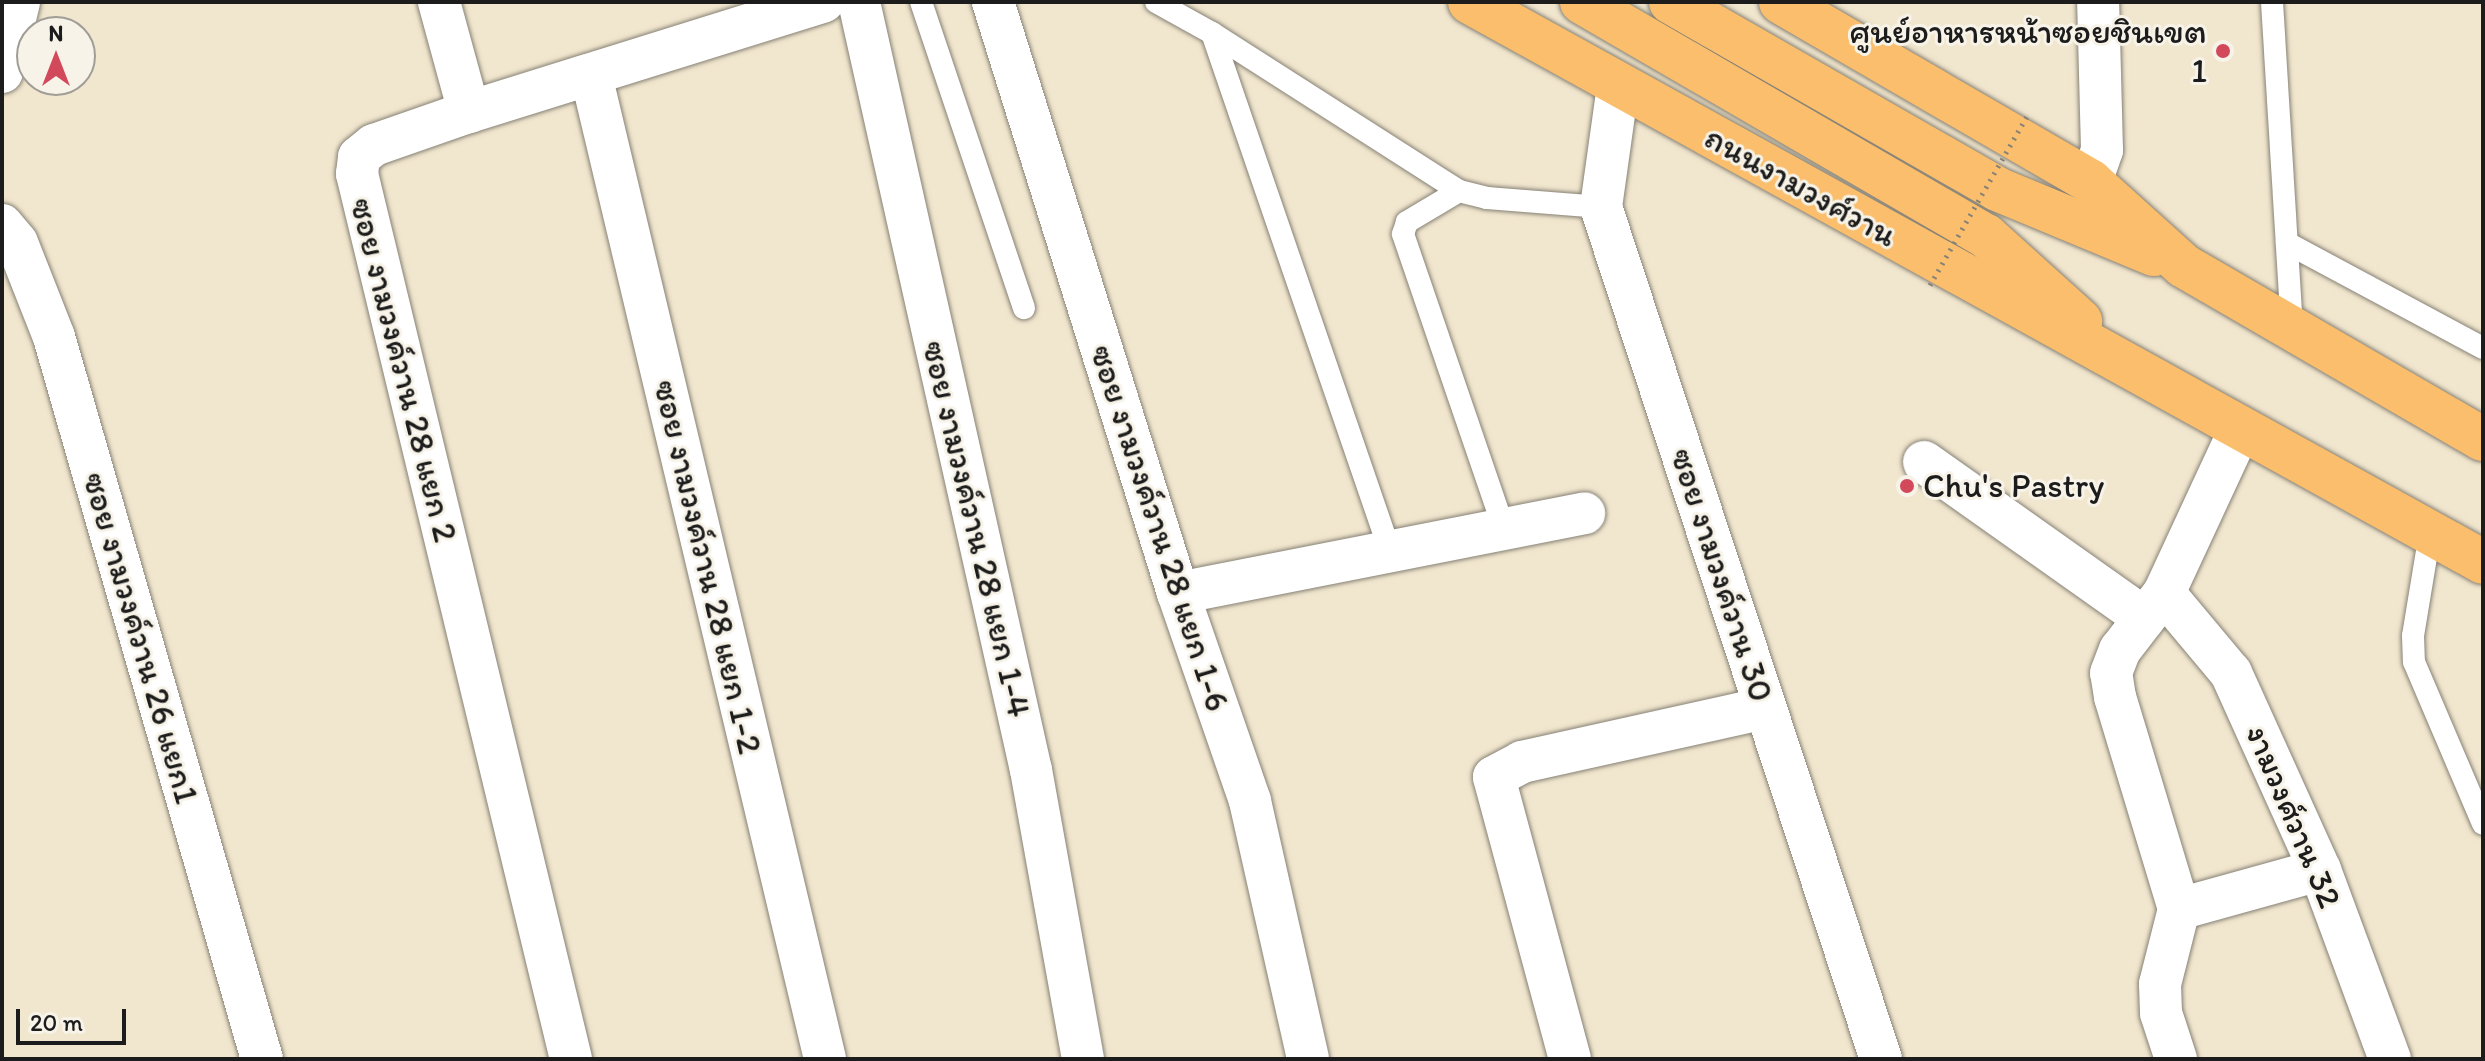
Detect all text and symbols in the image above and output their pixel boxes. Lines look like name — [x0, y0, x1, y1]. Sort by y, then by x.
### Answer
place label: ศูนย์อาหารหน้าซอยชินเขต 1 — [1849, 11, 2207, 90]
north arrow — [16, 16, 96, 96]
text: N — [49, 20, 63, 47]
marker: ศูนย์อาหารหน้าซอยชินเขต 1 — [2214, 42, 2232, 60]
street label: ถนนงามวงศ์วาน — [1698, 117, 1904, 255]
street label: ซอย งามวงค์วาน 28 แยก 2 — [342, 194, 466, 546]
street label: ซอย งามวงค์วาน 28 แยก 1-4 — [914, 337, 1040, 721]
street label: ซอย งามวงค์วาน 28 แยก 1-6 — [1082, 340, 1238, 716]
street label: ซอย งามวงค์วาน 28 แยก 1-2 — [645, 376, 771, 758]
street label: ซอย งามวงค์วาน 30 — [1662, 443, 1782, 707]
place label: Chu's Pastry — [1923, 466, 2104, 506]
street label: ซอย งามวงค์วาน 26 แยก1 — [74, 468, 208, 808]
marker: Chu's Pastry — [1898, 477, 1916, 495]
street label: งามวงศ์วาน 32 — [2237, 718, 2351, 914]
scale bar — [20, 993, 130, 1043]
text: 20 m — [30, 1008, 83, 1037]

